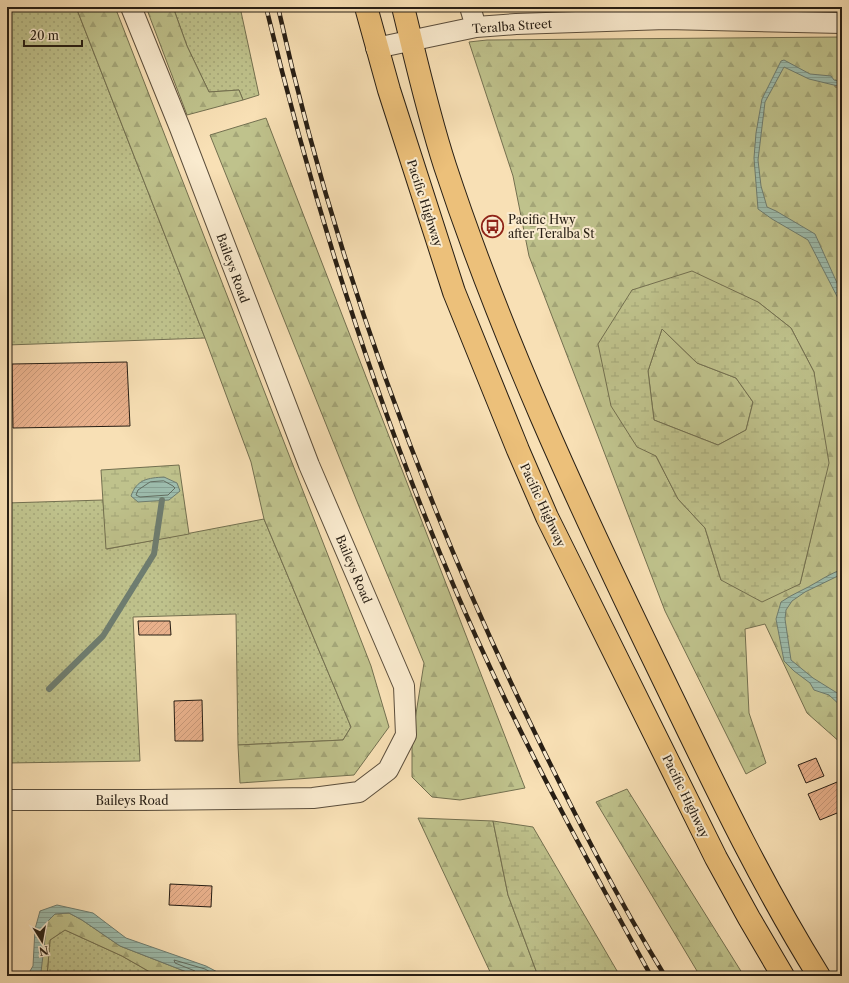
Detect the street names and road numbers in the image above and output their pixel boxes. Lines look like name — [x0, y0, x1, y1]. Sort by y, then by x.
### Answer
street label: Teralba Street — [472, 16, 553, 36]
street label: Pacific Highway — [404, 157, 446, 249]
street label: Baileys Road — [213, 231, 253, 305]
street label: Pacific Highway — [517, 461, 569, 550]
street label: Baileys Road — [333, 532, 375, 606]
street label: Pacific Highway — [659, 752, 713, 840]
street label: Baileys Road — [96, 793, 169, 808]

